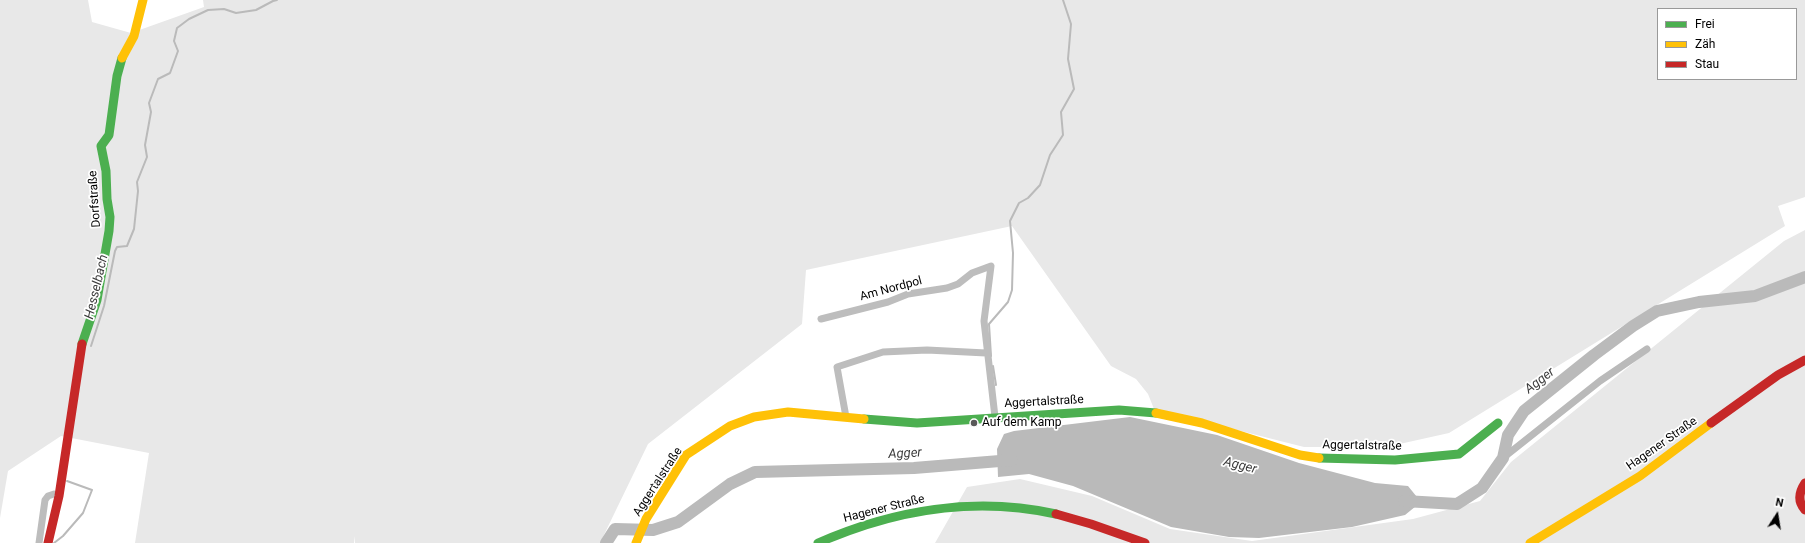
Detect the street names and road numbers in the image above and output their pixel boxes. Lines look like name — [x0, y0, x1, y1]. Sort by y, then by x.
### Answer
street label: Dorfstraße — [86, 170, 104, 228]
street label: Am Nordpol — [858, 274, 924, 304]
street label: Aggertalstraße — [1004, 393, 1084, 411]
street label: Hagener Straße — [1624, 414, 1700, 474]
street label: Aggertalstraße — [1322, 438, 1402, 454]
street label: Aggertalstraße — [630, 445, 686, 519]
street label: Hagener Straße — [842, 492, 926, 526]

